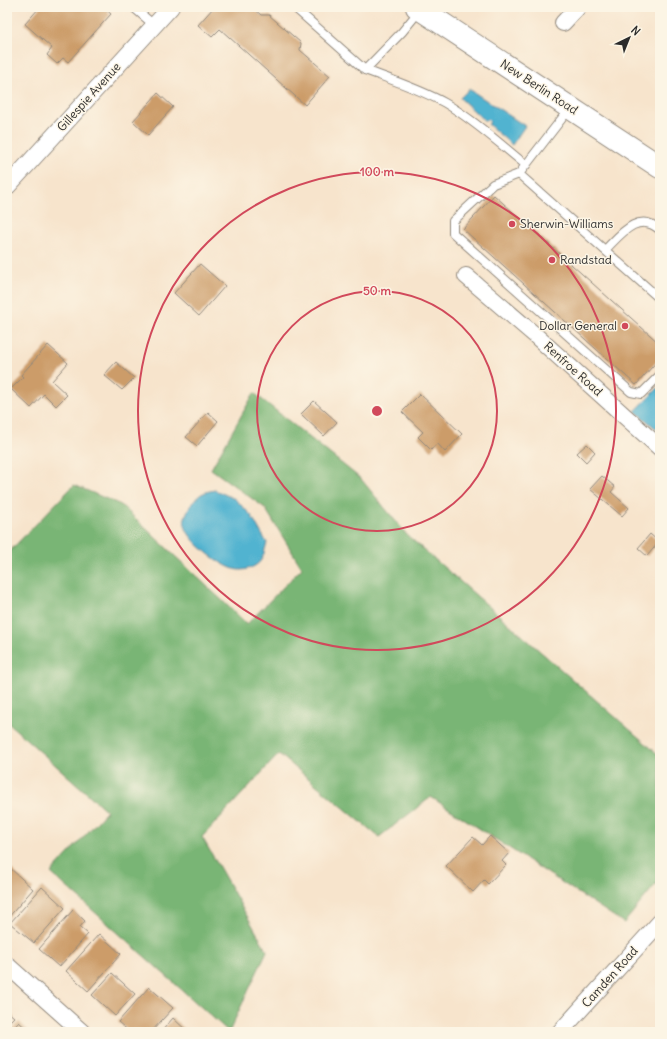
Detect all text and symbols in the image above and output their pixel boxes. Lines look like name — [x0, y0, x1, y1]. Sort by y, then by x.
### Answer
north arrow — [609, 18, 649, 58]
text: N — [628, 23, 643, 38]
street label: New Berlin Road — [498, 56, 581, 117]
street label: Gillespie Avenue — [54, 59, 124, 134]
text: 100 m — [360, 164, 394, 179]
place label: Sherwin-Williams — [520, 216, 613, 231]
marker: Sherwin-Williams — [507, 219, 517, 229]
place label: Randstad — [560, 252, 612, 267]
marker: Randstad — [547, 255, 557, 265]
text: 50 m — [363, 283, 392, 298]
place label: Dollar General — [539, 318, 617, 333]
marker: Dollar General — [620, 321, 630, 331]
street label: Renfroe Road — [541, 338, 606, 399]
centre of rings — [370, 404, 384, 418]
street label: Camden Road — [578, 943, 641, 1010]

